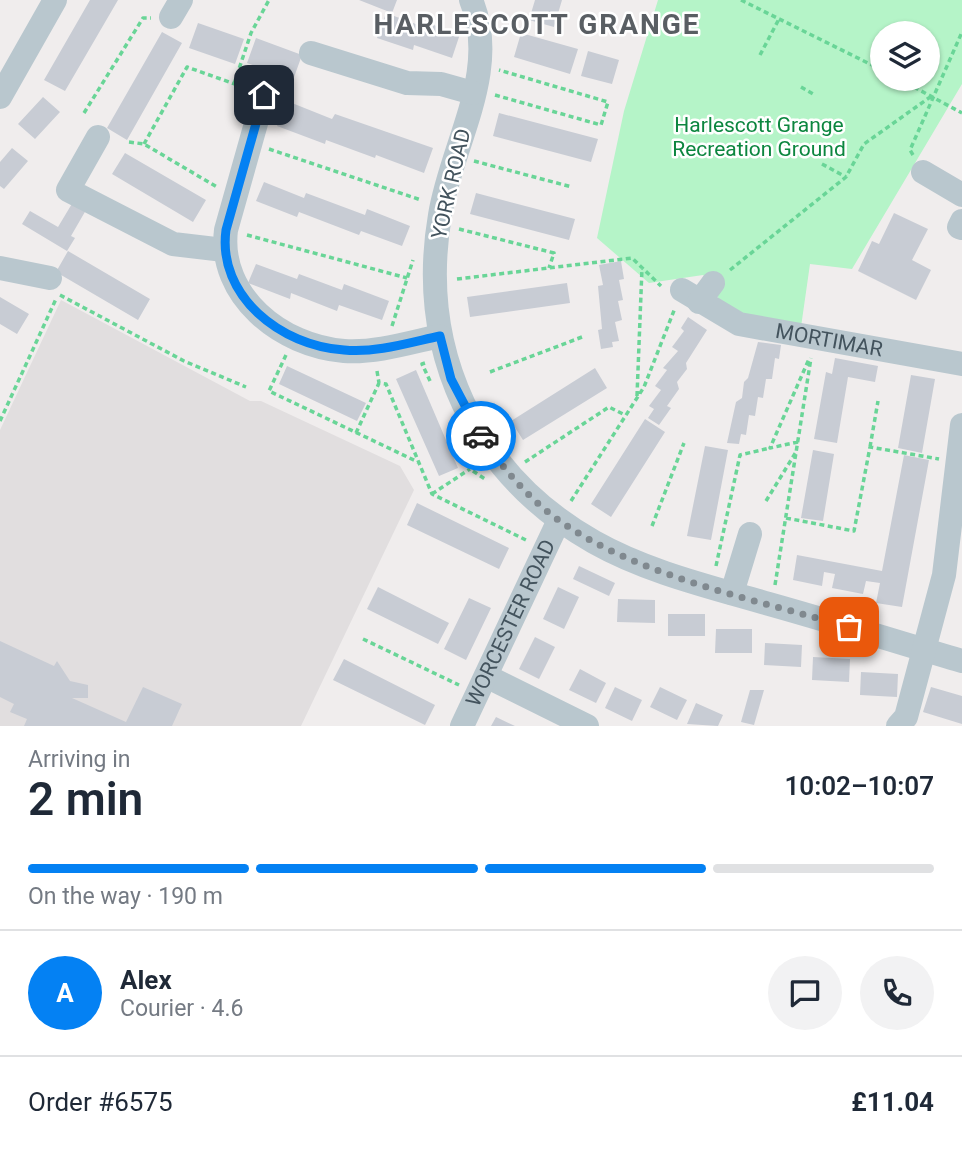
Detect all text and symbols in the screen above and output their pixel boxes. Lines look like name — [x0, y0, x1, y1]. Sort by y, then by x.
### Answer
district label: HARLESCOTT GRANGE — [373, 8, 701, 41]
map controls — [870, 21, 940, 91]
button: layers — [870, 21, 940, 91]
pin — [234, 65, 294, 125]
icon: home — [245, 76, 283, 114]
park label: Harlescott Grange Recreation Ground — [672, 113, 846, 161]
street label: YORK ROAD — [427, 126, 475, 242]
street label: MORTIMAR — [774, 319, 885, 362]
courier — [446, 401, 516, 471]
icon: car — [462, 417, 500, 455]
street label: WORCESTER ROAD — [461, 536, 560, 710]
pin — [819, 597, 879, 657]
icon: bag — [830, 608, 868, 646]
text: Arriving in — [28, 746, 131, 773]
text: 10:02–10:07 — [784, 771, 934, 801]
text: 2 min — [28, 772, 143, 826]
text: On the way · 190 m — [28, 883, 223, 910]
button: chat — [768, 956, 842, 1030]
button: phone — [860, 956, 934, 1030]
text: Alex — [120, 965, 172, 995]
text: A — [56, 978, 74, 1008]
text: Courier · 4.6 — [120, 995, 243, 1022]
text: Order #6575 — [28, 1087, 173, 1117]
text: £11.04 — [851, 1087, 934, 1117]

